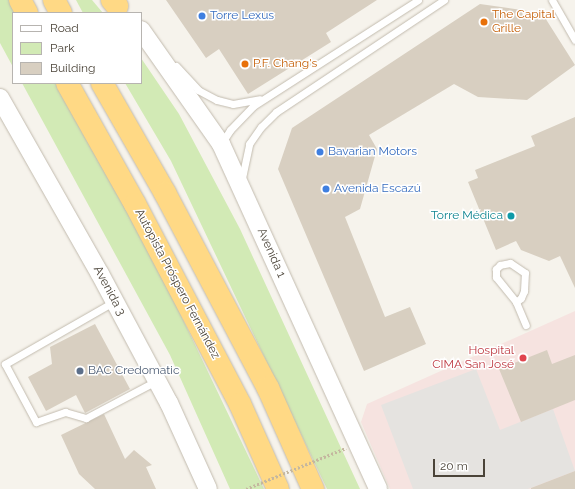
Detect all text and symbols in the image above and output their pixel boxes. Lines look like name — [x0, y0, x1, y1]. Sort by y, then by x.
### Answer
place label: The Capital Grille — [492, 8, 555, 36]
place label: Torre Lexus — [210, 9, 274, 23]
marker: Torre Lexus — [197, 11, 207, 21]
legend — [12, 12, 142, 84]
marker: The Capital Grille — [479, 17, 489, 27]
text: Road — [50, 21, 79, 35]
text: Park — [50, 41, 75, 55]
place label: P.F. Chang's — [253, 57, 317, 71]
marker: P.F. Chang's — [240, 59, 250, 69]
text: Building — [50, 61, 96, 75]
place label: Bavarian Motors — [328, 145, 417, 159]
marker: Bavarian Motors — [315, 147, 325, 157]
place label: Avenida Escazú — [334, 182, 421, 196]
marker: Avenida Escazú — [321, 184, 331, 194]
street label: Autopista Próspero Fernández — [131, 207, 223, 361]
place label: Torre Médica — [431, 209, 503, 223]
marker: Torre Médica — [506, 211, 516, 221]
street label: Avenida 1 — [254, 226, 288, 280]
street label: Avenida 3 — [90, 264, 128, 318]
place label: Hospital CIMA San José — [432, 344, 514, 372]
marker: Hospital CIMA San José — [517, 352, 529, 364]
place label: BAC Credomatic — [88, 364, 180, 378]
marker: BAC Credomatic — [75, 366, 85, 376]
scale bar — [435, 451, 487, 477]
text: 20 m — [440, 459, 468, 473]

